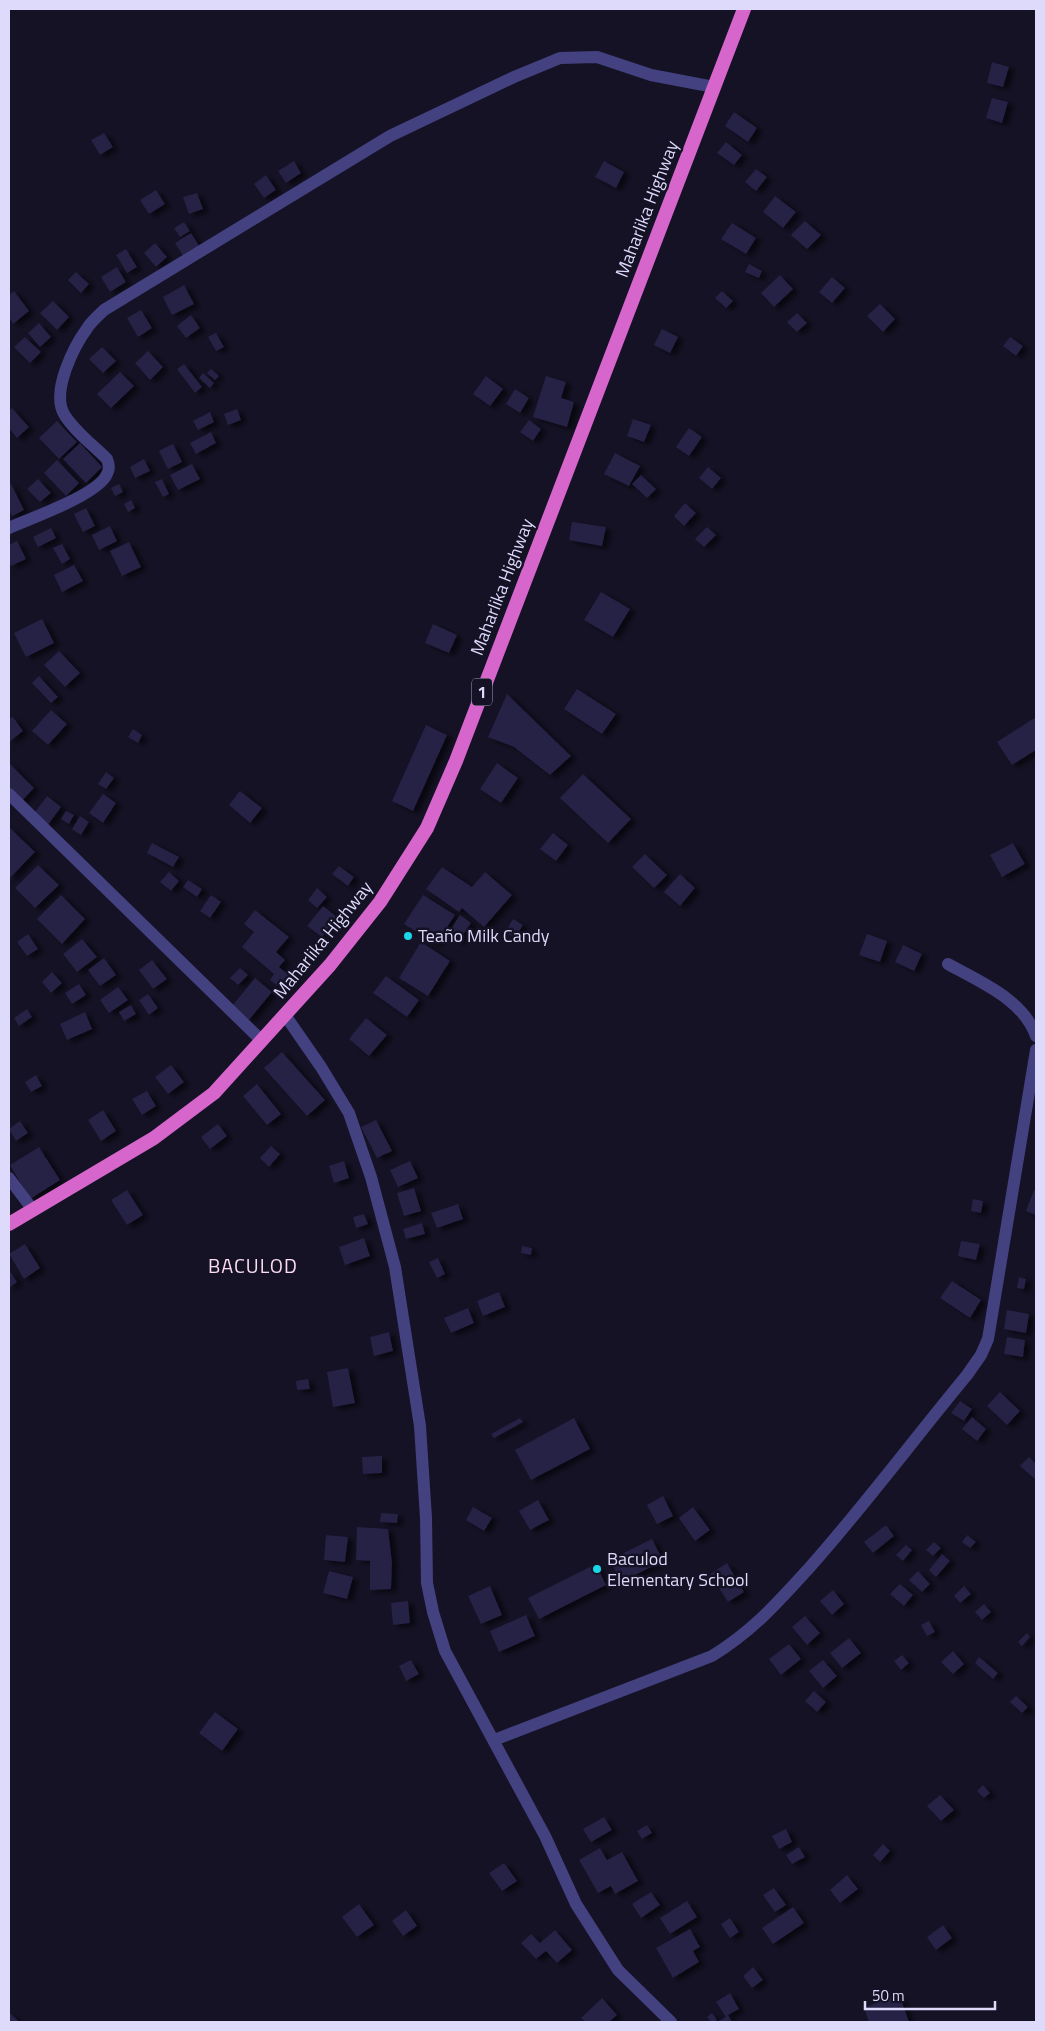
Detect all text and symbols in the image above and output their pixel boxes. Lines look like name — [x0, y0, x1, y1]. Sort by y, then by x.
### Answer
street label: Maharlika Highway — [608, 136, 685, 281]
street label: Maharlika Highway — [463, 514, 540, 659]
road number: 1 — [472, 679, 492, 706]
street label: Maharlika Highway — [267, 875, 379, 1004]
place label: Teaño Milk Candy — [418, 922, 550, 949]
marker: Teaño Milk Candy — [402, 930, 414, 942]
district label: BACULOD — [208, 1250, 298, 1281]
place label: Baculod Elementary School — [607, 1545, 749, 1593]
marker: Baculod Elementary School — [591, 1563, 603, 1575]
scale bar — [865, 1978, 995, 2010]
text: 50 m — [872, 1984, 905, 2007]

